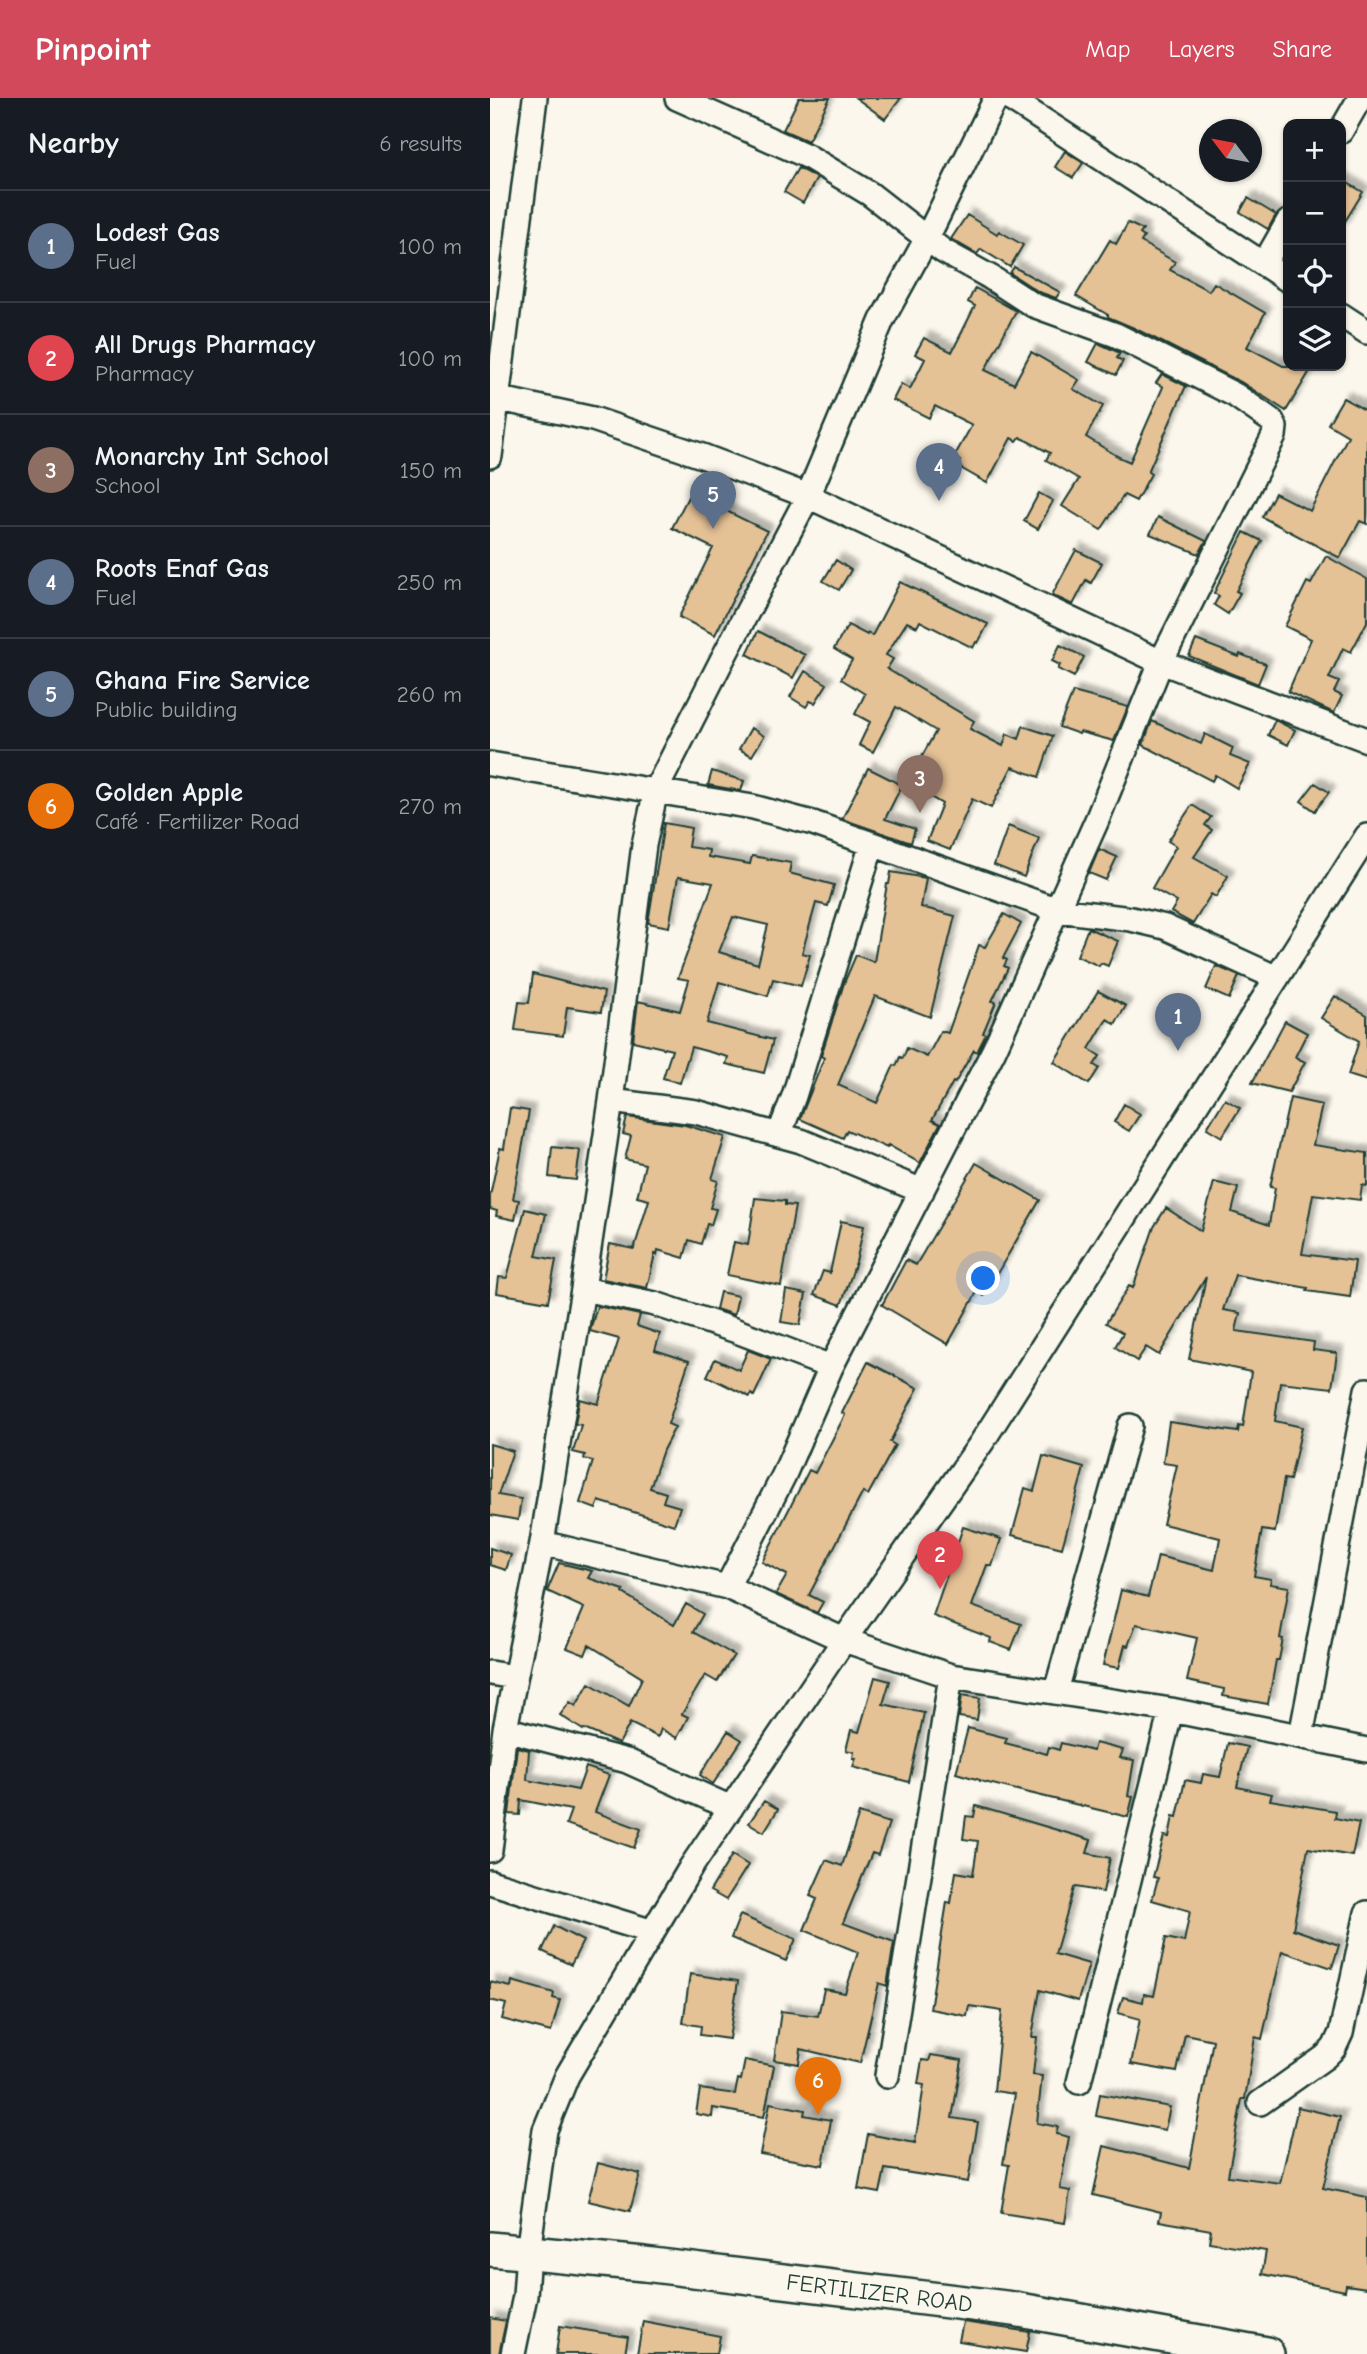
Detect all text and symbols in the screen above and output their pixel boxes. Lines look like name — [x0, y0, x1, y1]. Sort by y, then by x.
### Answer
text: Pinpoint — [35, 30, 150, 68]
text: Map — [1085, 35, 1131, 63]
text: Layers — [1169, 35, 1234, 63]
text: Share — [1272, 35, 1332, 63]
north arrow — [1199, 119, 1262, 182]
map controls — [1283, 119, 1346, 371]
button: + — [1283, 119, 1346, 182]
text: Nearby — [28, 126, 119, 161]
text: 6 results — [379, 130, 462, 157]
button: − — [1283, 182, 1346, 245]
text: Lodest Gas — [95, 218, 220, 248]
text: 1 — [46, 233, 56, 260]
text: 100 m — [398, 233, 462, 260]
button: locate — [1283, 245, 1346, 308]
text: Fuel — [95, 248, 137, 275]
button: layers — [1283, 308, 1346, 371]
text: All Drugs Pharmacy — [95, 330, 315, 360]
text: 2 — [45, 345, 57, 372]
text: 100 m — [398, 345, 462, 372]
text: Pharmacy — [95, 360, 193, 387]
text: Monarchy Int School — [95, 442, 329, 472]
pin: 4 — [916, 443, 962, 501]
text: 3 — [45, 457, 57, 484]
text: 150 m — [400, 457, 462, 484]
pin: 5 — [690, 471, 736, 529]
text: School — [95, 472, 160, 499]
text: Roots Enaf Gas — [95, 554, 269, 584]
text: 4 — [46, 569, 56, 596]
text: 250 m — [397, 569, 462, 596]
text: Fuel — [95, 584, 137, 611]
text: Ghana Fire Service — [95, 666, 310, 696]
text: 5 — [45, 681, 57, 708]
text: 260 m — [397, 681, 462, 708]
text: Public building — [95, 696, 238, 723]
pin: 3 — [897, 755, 943, 813]
text: Golden Apple — [95, 778, 243, 808]
text: 6 — [45, 793, 57, 820]
text: 270 m — [398, 793, 462, 820]
text: Café · Fertilizer Road — [95, 808, 300, 835]
pin: 1 — [1155, 993, 1201, 1051]
your location — [966, 1261, 1000, 1295]
pin: 2 — [917, 1531, 963, 1589]
pin: 6 — [795, 2057, 841, 2115]
street label: FERTILIZER ROAD — [785, 2268, 974, 2318]

